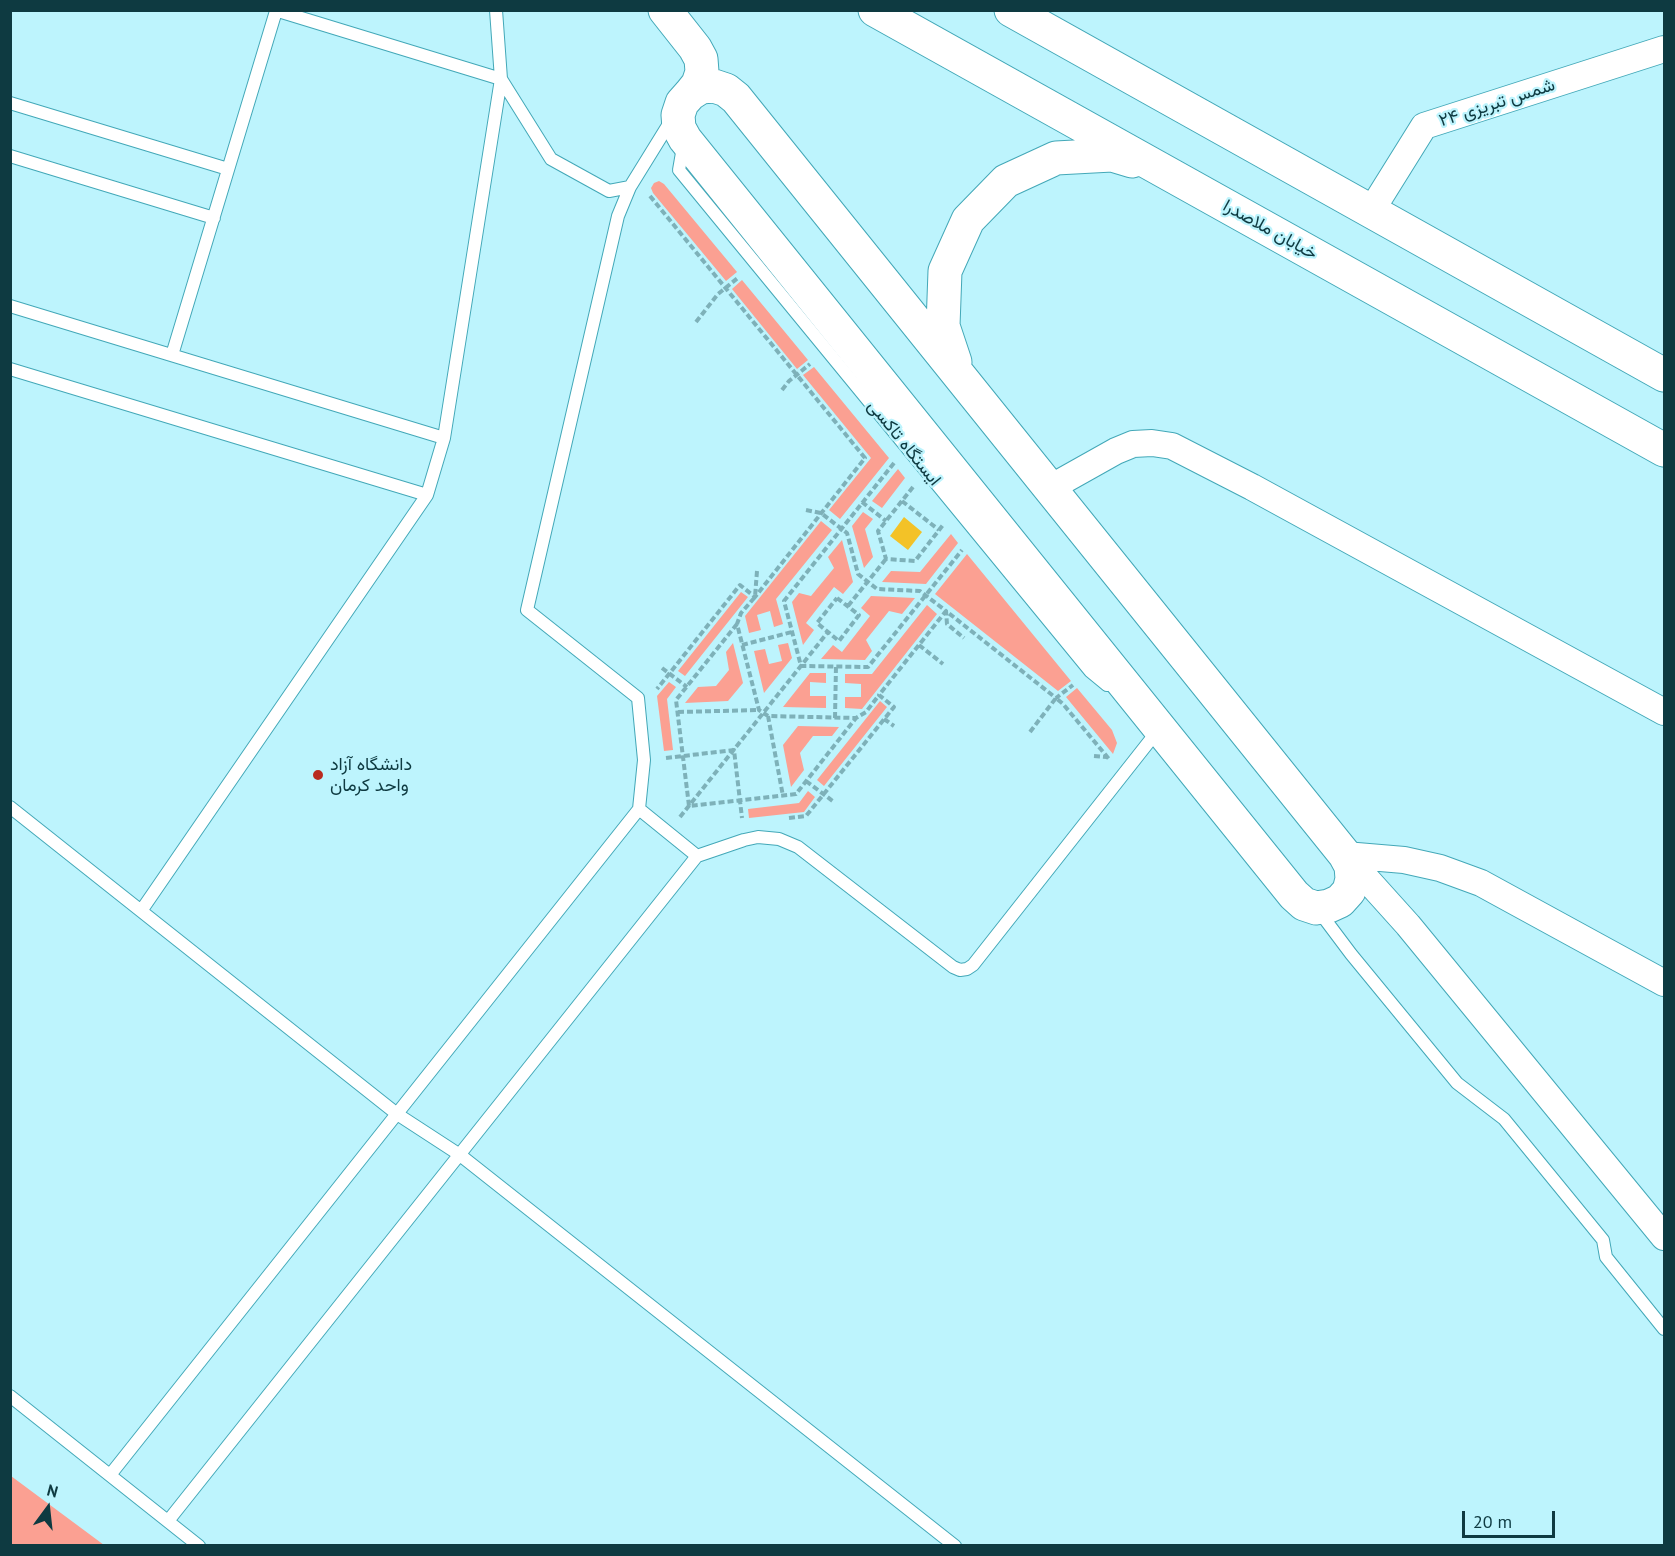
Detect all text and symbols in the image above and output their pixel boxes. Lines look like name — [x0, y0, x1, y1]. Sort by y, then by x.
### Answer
street label: شمس تبریزی ۲۴ — [1436, 74, 1558, 132]
street label: خیابان ملاصدرا — [1219, 195, 1321, 265]
street label: ایستگاه تاکسی — [863, 396, 945, 490]
place label: دانشگاه آزاد واحد کرمان — [330, 754, 412, 796]
marker: دانشگاه آزاد واحد کرمان — [311, 768, 325, 782]
north arrow — [18, 1478, 78, 1538]
text: N — [45, 1480, 60, 1502]
scale bar — [1465, 1499, 1558, 1537]
text: 20 m — [1473, 1510, 1512, 1533]

